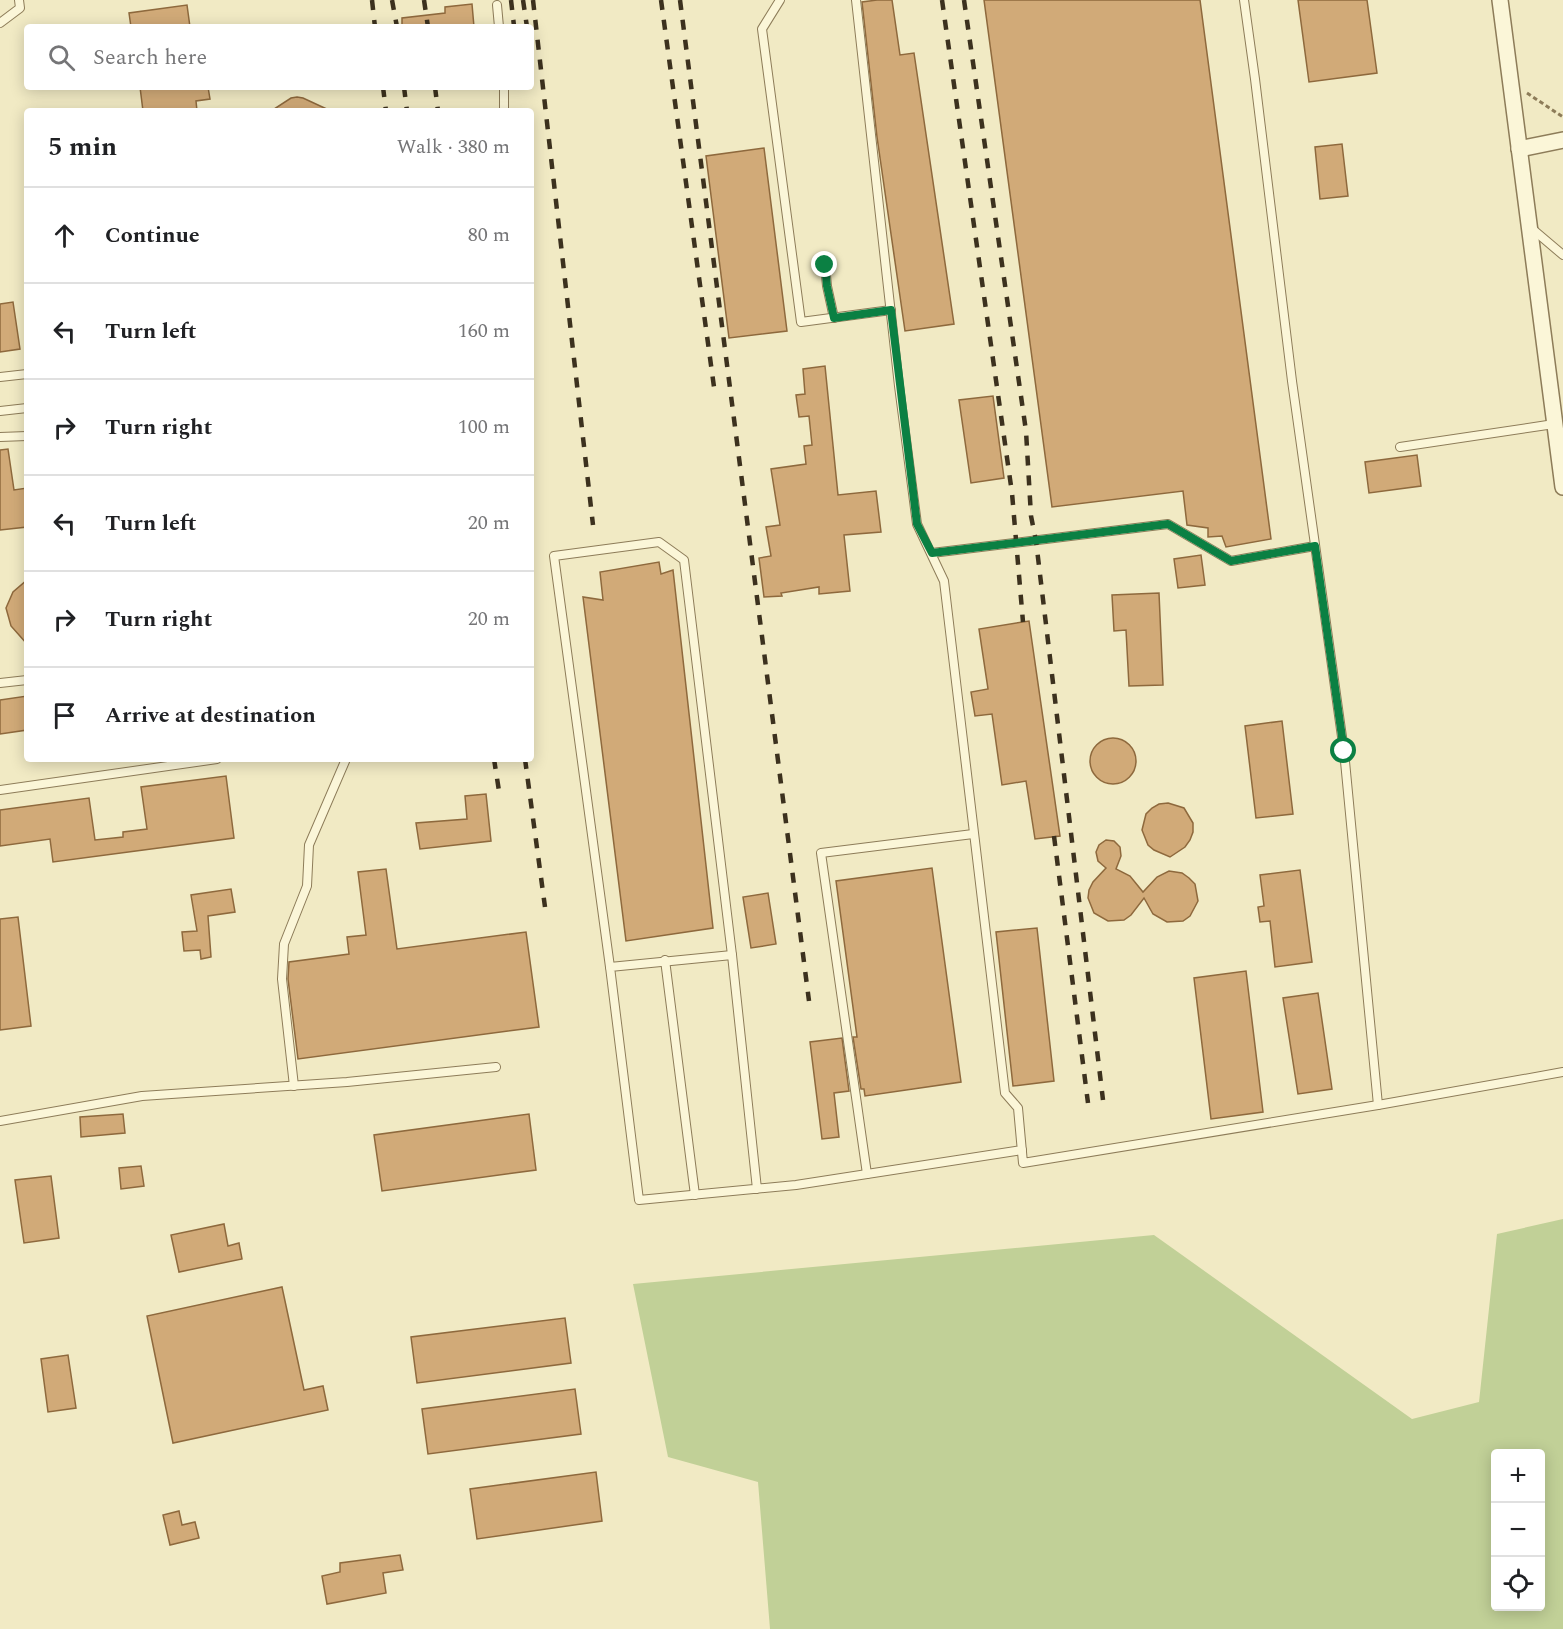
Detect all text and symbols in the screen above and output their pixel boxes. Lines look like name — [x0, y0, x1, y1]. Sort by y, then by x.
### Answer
search box — [24, 24, 534, 90]
icon: search — [45, 41, 78, 74]
text: Search here — [93, 41, 207, 74]
text: 5 min — [48, 127, 117, 167]
text: Walk · 380 m — [397, 132, 510, 162]
icon: ahead — [48, 219, 81, 252]
text: Continue — [105, 219, 200, 252]
text: 80 m — [468, 220, 510, 250]
route end — [811, 251, 837, 277]
icon: left — [48, 315, 81, 348]
text: Turn left — [105, 315, 197, 348]
text: 160 m — [458, 316, 510, 346]
icon: right — [48, 411, 81, 444]
text: Turn right — [105, 411, 212, 444]
text: 100 m — [458, 412, 510, 442]
icon: left — [48, 507, 81, 540]
text: Turn left — [105, 507, 197, 540]
text: 20 m — [468, 508, 510, 538]
icon: right — [48, 603, 81, 636]
text: Turn right — [105, 603, 212, 636]
text: 20 m — [468, 604, 510, 634]
icon: arrive — [48, 699, 81, 732]
text: Arrive at destination — [105, 699, 316, 732]
route start — [1330, 737, 1356, 763]
map controls — [1491, 1449, 1545, 1611]
button: + — [1491, 1449, 1545, 1503]
button: − — [1491, 1503, 1545, 1557]
button: locate — [1491, 1557, 1545, 1611]

